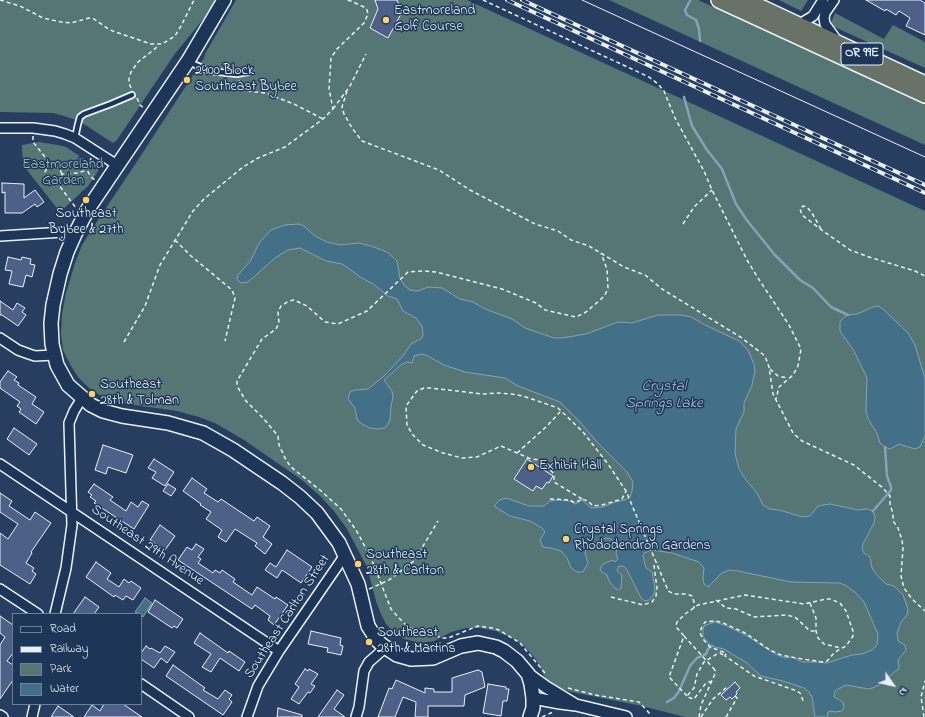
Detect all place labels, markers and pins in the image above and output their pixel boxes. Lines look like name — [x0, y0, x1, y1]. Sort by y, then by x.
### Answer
place label: Eastmoreland Golf Course — [394, 4, 475, 36]
marker: Eastmoreland Golf Course — [381, 15, 391, 25]
place label: 2400 Block Southeast Bybee — [195, 64, 297, 96]
marker: 2400 Block Southeast Bybee — [182, 75, 192, 85]
marker: Southeast Bybee & 27th — [81, 195, 91, 205]
place label: Southeast Bybee & 27th — [49, 207, 123, 240]
place label: Southeast 28th & Tolman — [100, 378, 179, 410]
marker: Southeast 28th & Tolman — [87, 389, 97, 399]
place label: Exhibit Hall — [539, 459, 601, 475]
marker: Exhibit Hall — [526, 462, 536, 472]
place label: Crystal Springs Rhododendron Gardens — [574, 523, 711, 556]
marker: Crystal Springs Rhododendron Gardens — [561, 534, 571, 544]
place label: Southeast 28th & Carlton — [366, 548, 444, 580]
marker: Southeast 28th & Carlton — [353, 559, 363, 569]
place label: Southeast 28th & Martins — [377, 626, 456, 658]
marker: Southeast 28th & Martins — [364, 637, 374, 647]

